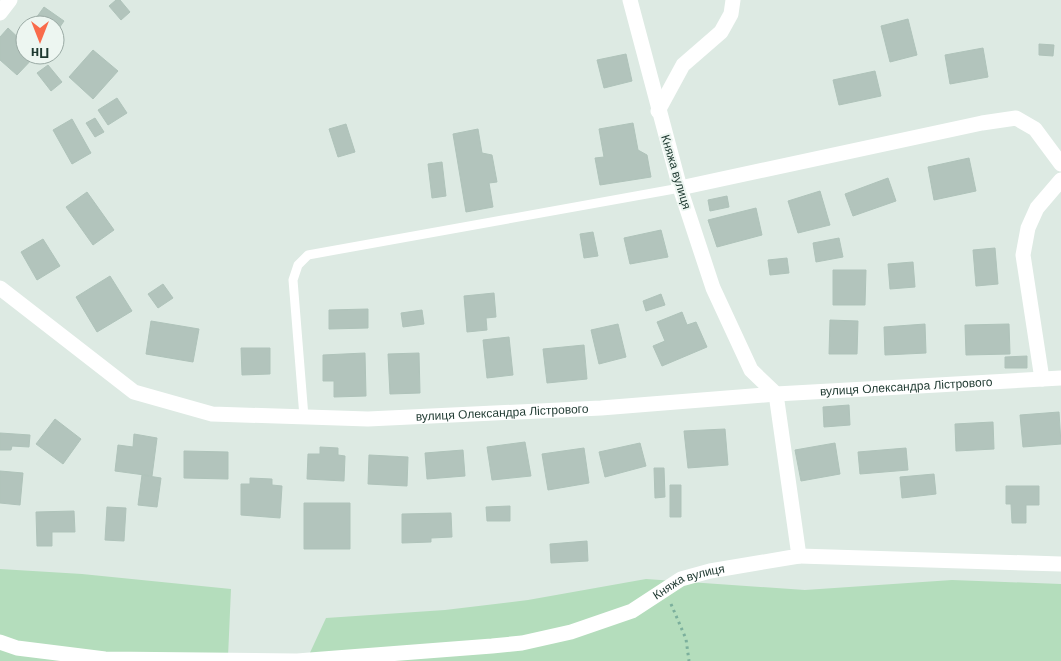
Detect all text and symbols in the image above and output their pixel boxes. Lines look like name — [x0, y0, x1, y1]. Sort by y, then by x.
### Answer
north arrow — [15, 15, 65, 65]
text: Пн — [31, 45, 49, 61]
street label: Княжа вулиця — [658, 133, 694, 211]
street label: вулиця Олександра Лістрового — [820, 375, 993, 399]
street label: вулиця Олександра Лістрового — [415, 402, 589, 424]
street label: Княжа вулиця — [650, 562, 726, 603]

